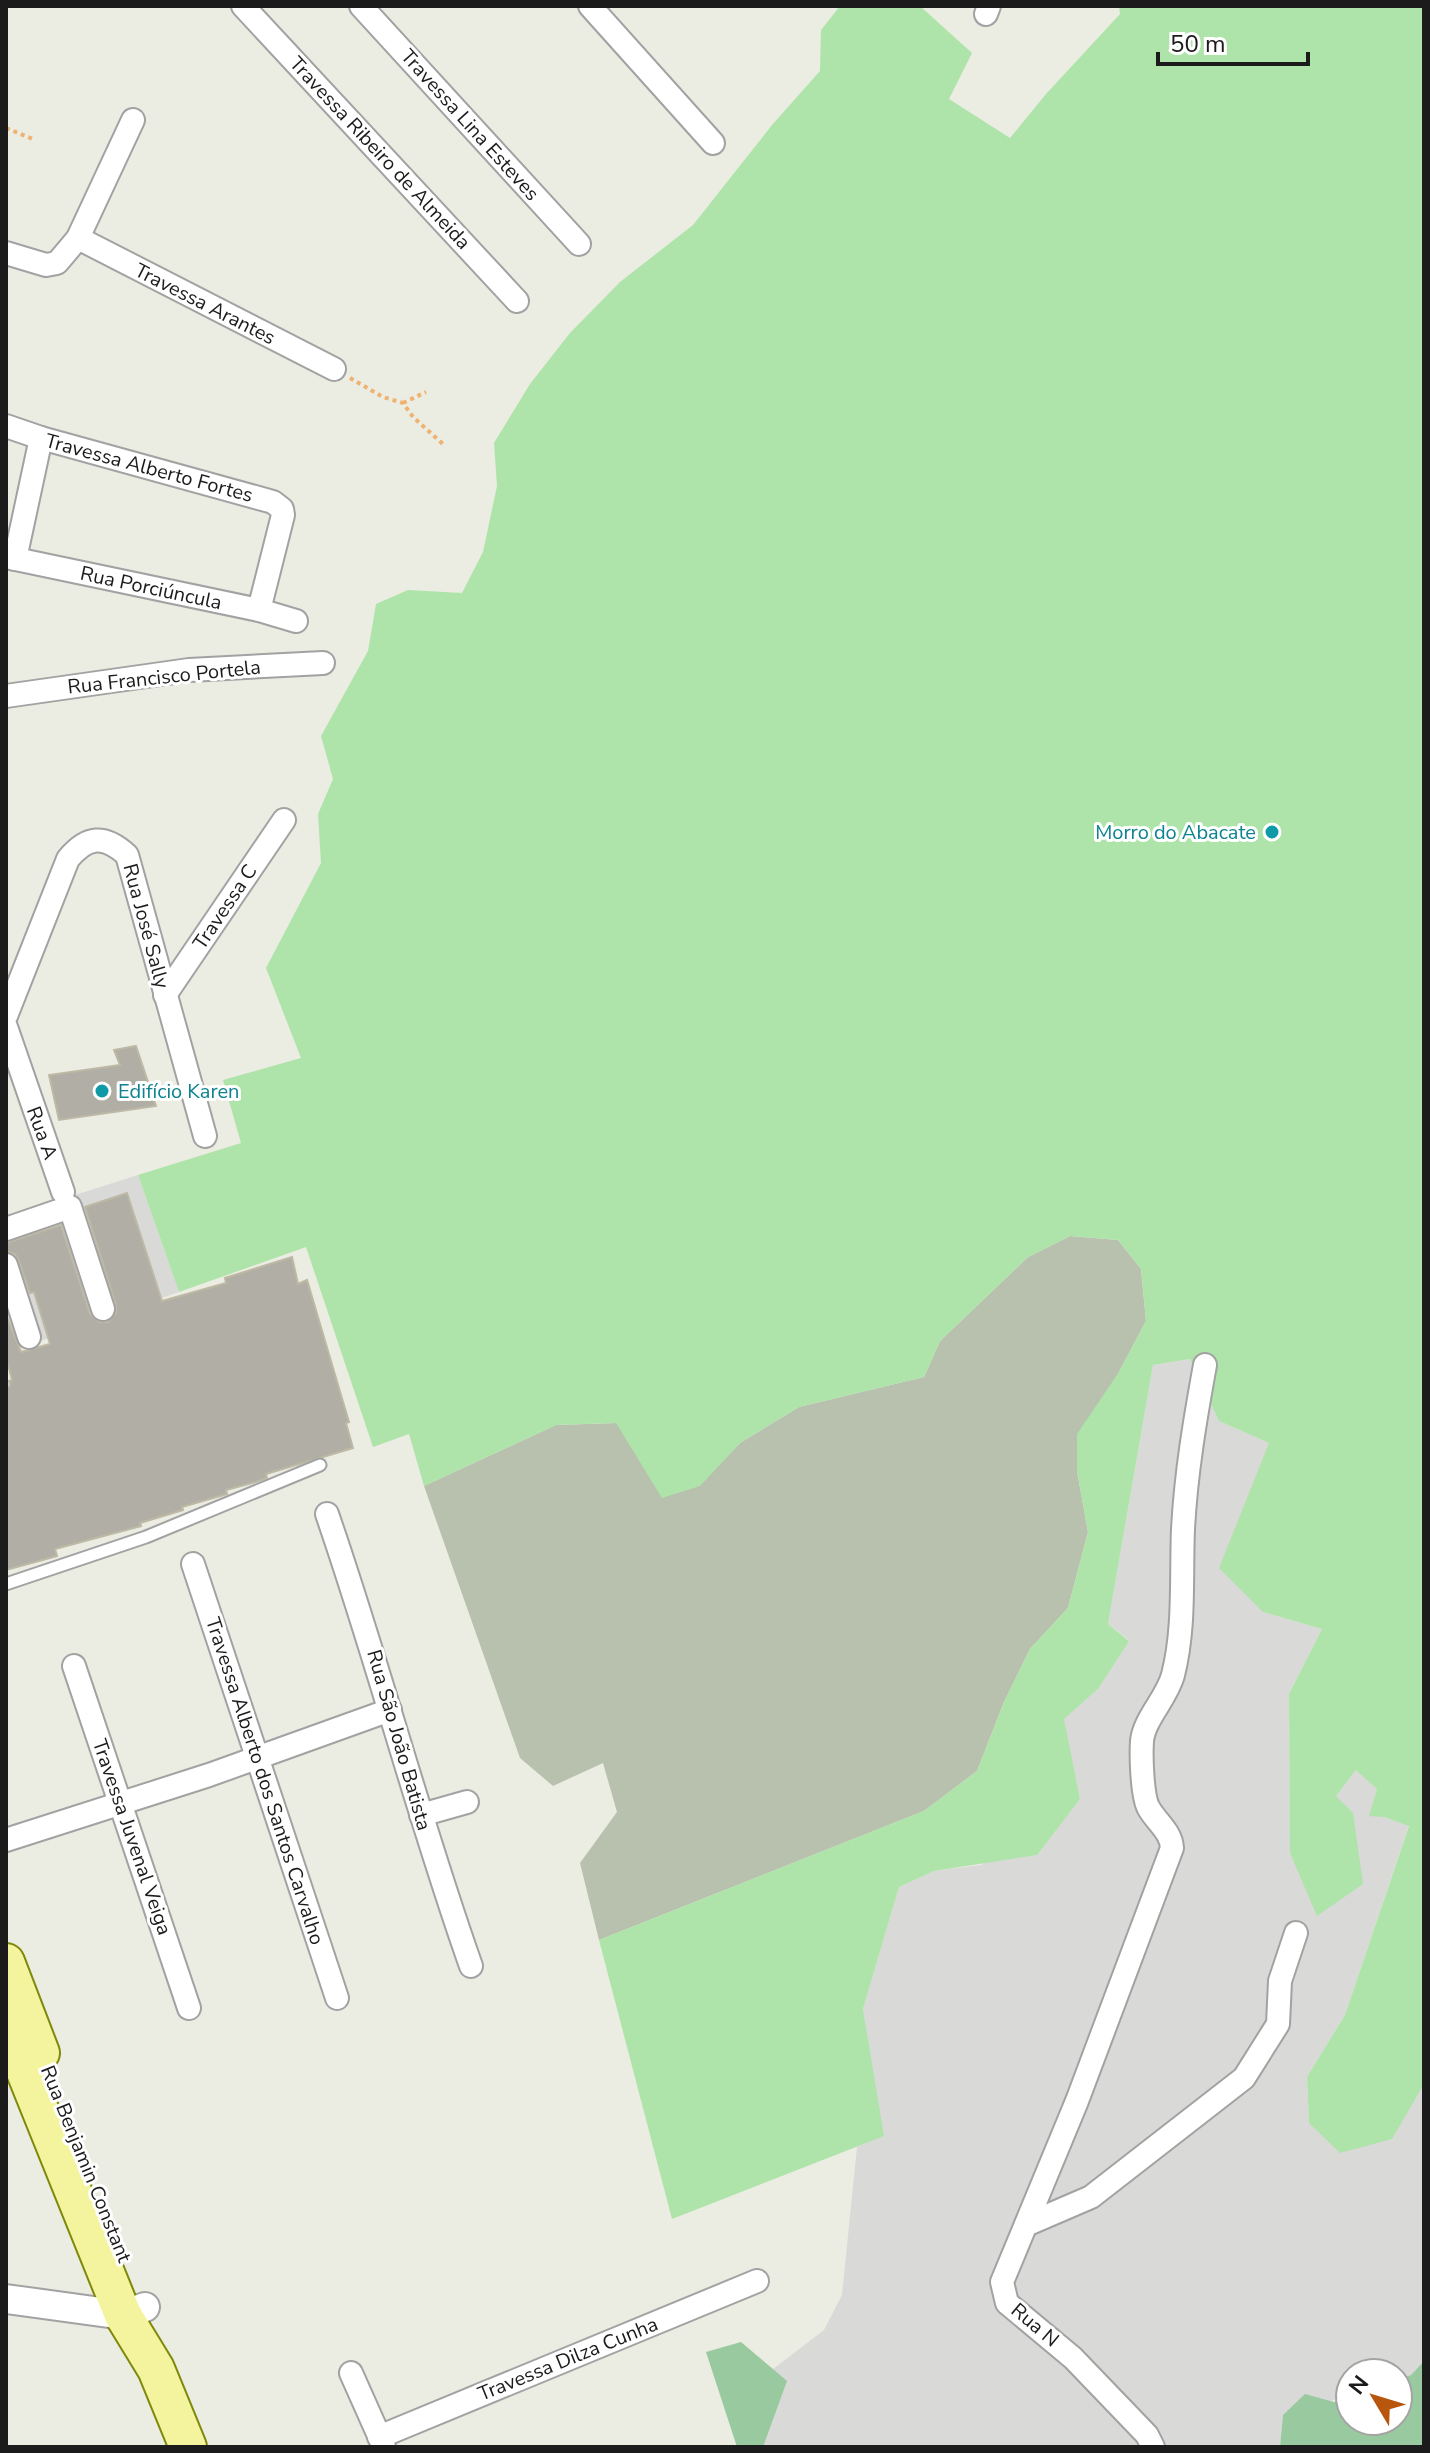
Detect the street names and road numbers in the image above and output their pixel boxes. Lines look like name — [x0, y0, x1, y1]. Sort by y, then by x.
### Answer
street label: Travessa Lina Esteves — [395, 43, 545, 207]
street label: Travessa Ribeiro de Almeida — [283, 51, 477, 255]
street label: Travessa Arantes — [130, 257, 280, 351]
street label: Travessa Alberto Fortes — [42, 427, 256, 509]
street label: Rua Porciúncula — [78, 560, 224, 616]
street label: Rua Francisco Portela — [66, 653, 262, 701]
street label: Travessa C — [187, 859, 263, 955]
street label: Rua José Sally — [116, 861, 176, 992]
street label: Rua A — [20, 1103, 64, 1164]
street label: Travessa Alberto dos Santos Carvalho — [199, 1614, 331, 1948]
street label: Rua São João Batista — [360, 1646, 438, 1834]
street label: Travessa Juvenal Veiga — [86, 1735, 178, 1939]
street label: Rua Benjamin Constant — [34, 2062, 138, 2267]
street label: Rua N — [1005, 2297, 1065, 2353]
street label: Travessa Dilza Cunha — [474, 2311, 662, 2407]

